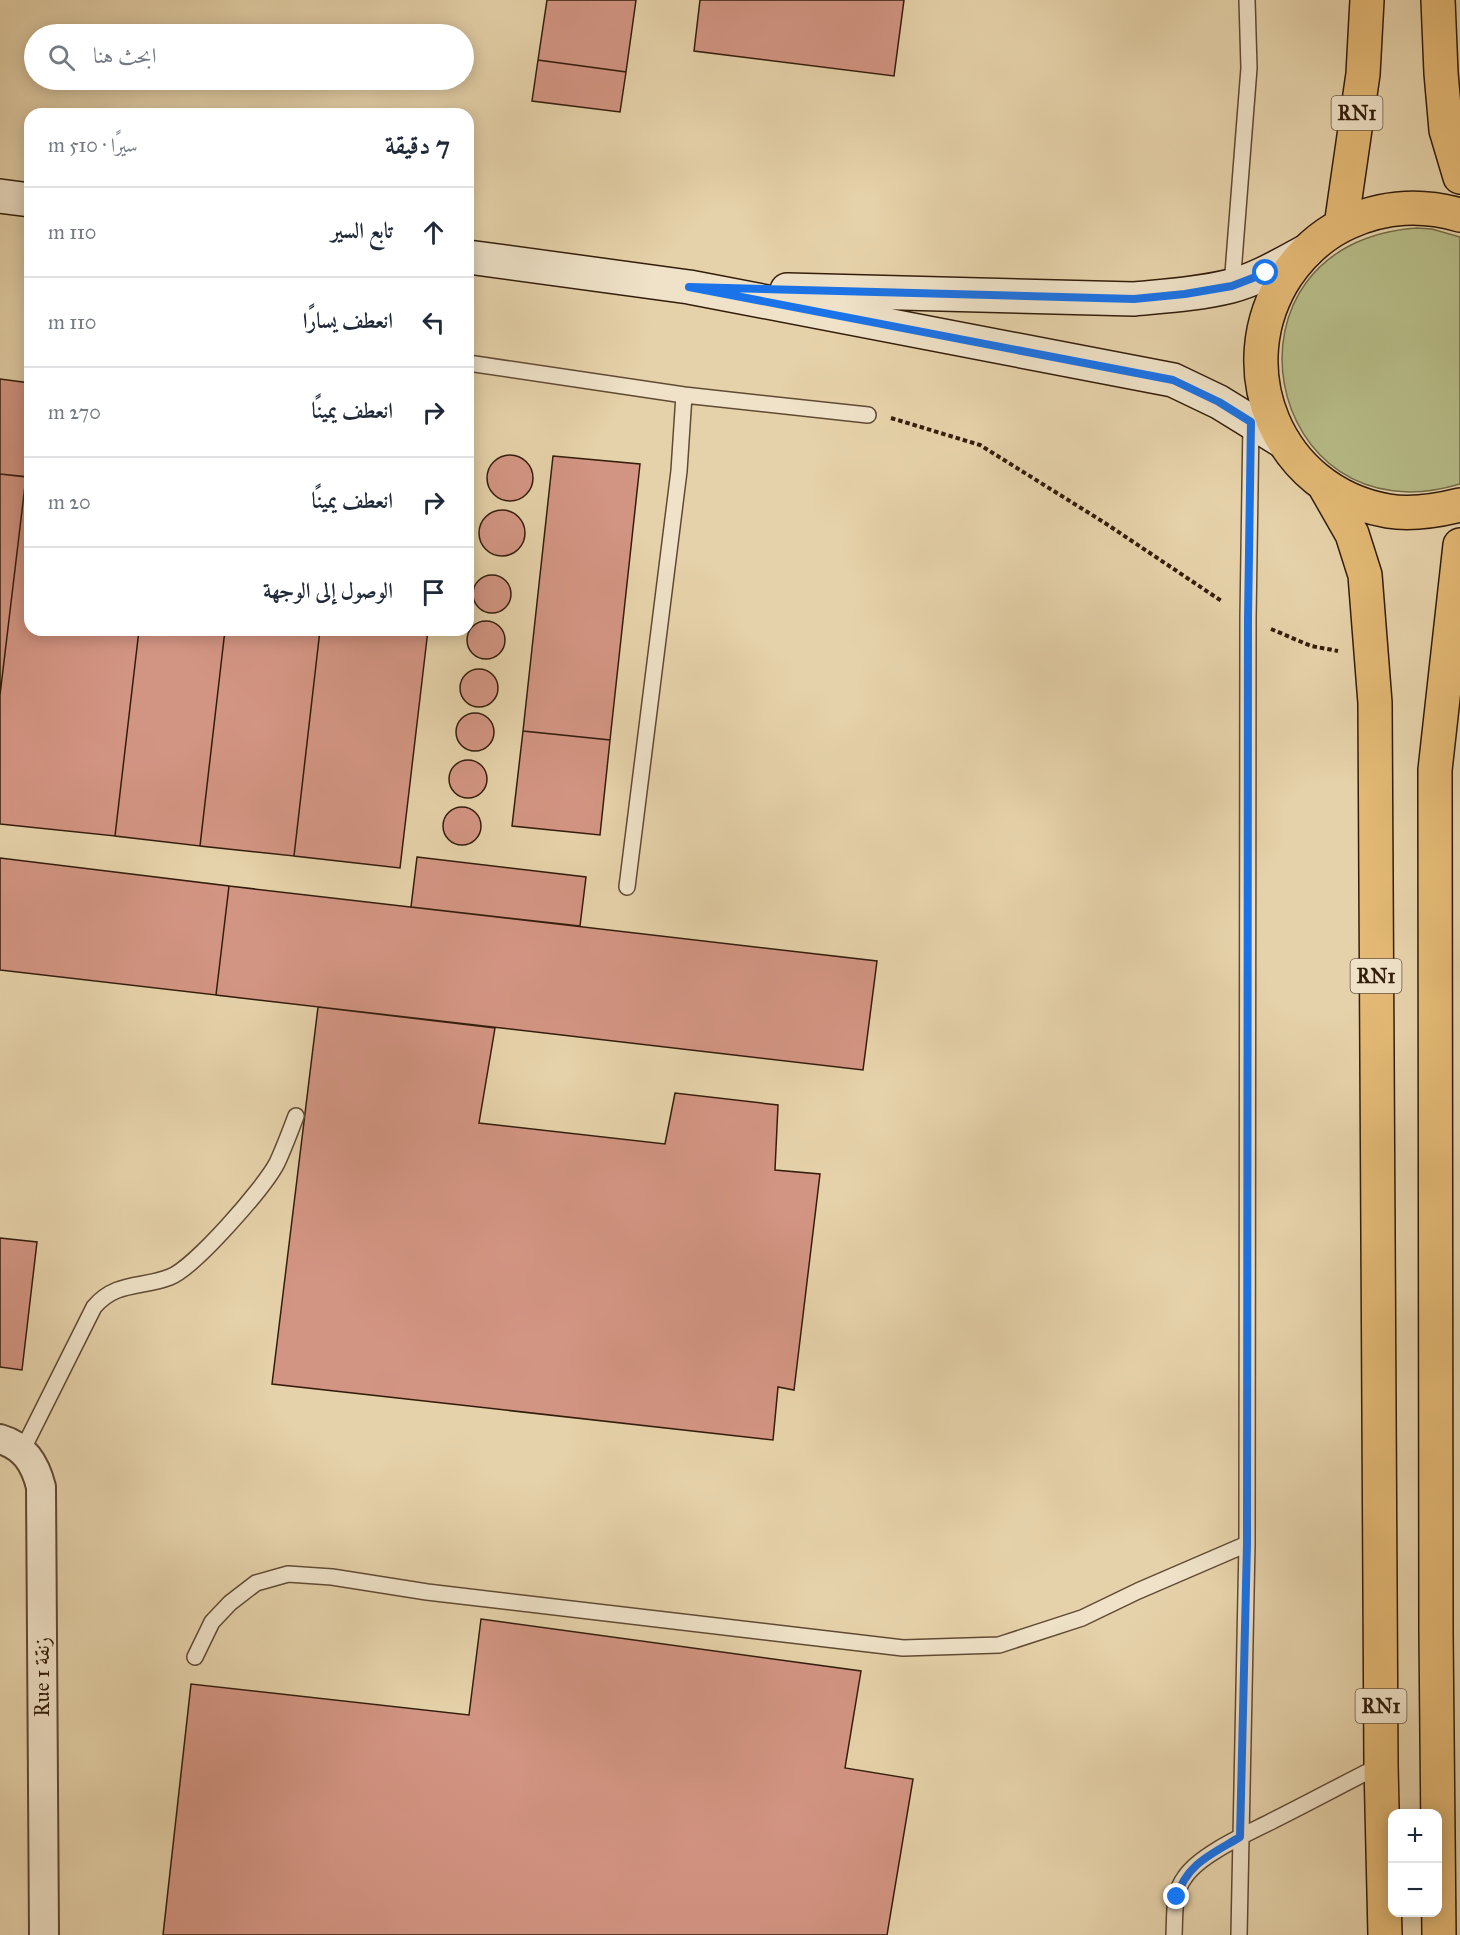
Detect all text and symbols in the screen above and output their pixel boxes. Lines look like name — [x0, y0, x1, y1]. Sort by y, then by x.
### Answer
search box — [24, 24, 474, 90]
icon: search — [45, 41, 78, 74]
text: ابحث هنا — [93, 42, 156, 69]
road number: RN1 — [1332, 96, 1382, 130]
text: 7 دقيقة — [385, 129, 450, 161]
text: سيرًا · 510 m — [48, 133, 138, 157]
icon: ahead — [417, 216, 450, 249]
text: تابع السير — [331, 217, 393, 244]
text: 110 m — [48, 220, 96, 244]
route start — [1252, 259, 1278, 285]
icon: left — [417, 306, 450, 339]
text: انعطف يسارًا — [303, 307, 393, 334]
text: 110 m — [48, 310, 96, 334]
icon: right — [417, 396, 450, 429]
text: انعطف يمينًا — [312, 397, 393, 424]
text: 270 m — [48, 400, 101, 424]
icon: right — [417, 486, 450, 519]
text: انعطف يمينًا — [312, 487, 393, 514]
text: 20 m — [48, 490, 91, 514]
icon: arrive — [417, 576, 450, 609]
text: الوصول إلى الوجهة — [263, 577, 393, 604]
road number: RN1 — [1350, 959, 1402, 993]
street label: Rue 1 زنقة — [29, 1637, 55, 1717]
road number: RN1 — [1356, 1689, 1406, 1723]
map controls — [1388, 1809, 1442, 1917]
button: + — [1388, 1809, 1442, 1863]
button: − — [1388, 1863, 1442, 1917]
route end — [1163, 1883, 1189, 1909]

